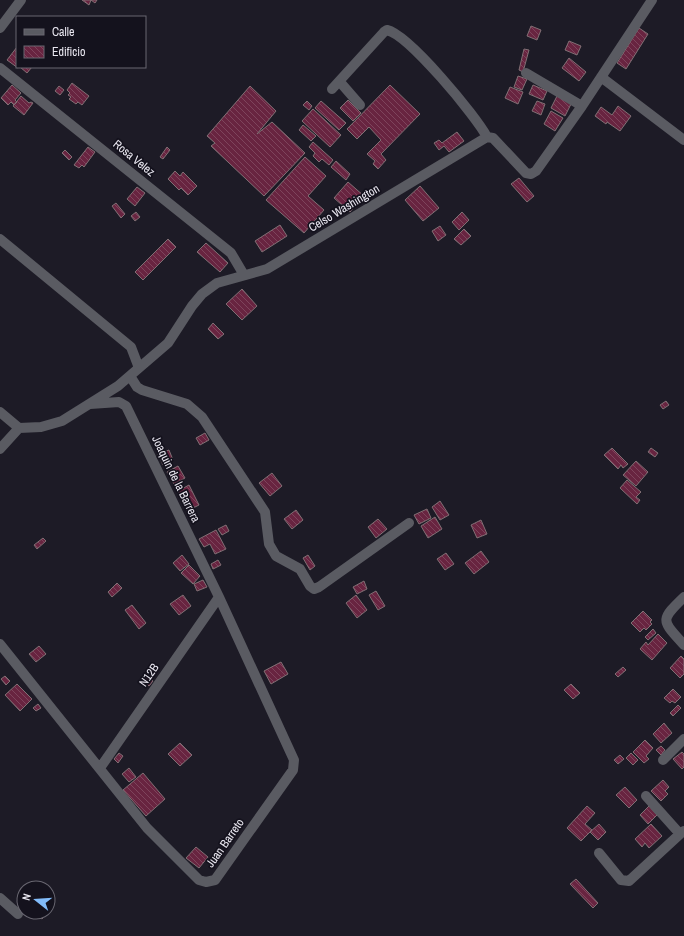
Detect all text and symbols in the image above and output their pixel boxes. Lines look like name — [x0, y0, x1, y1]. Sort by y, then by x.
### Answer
legend — [16, 16, 146, 68]
text: Calle — [52, 24, 74, 40]
text: Edificio — [52, 44, 85, 60]
street label: Rosa Velez — [110, 136, 158, 180]
street label: Celso Washington — [306, 181, 382, 235]
street label: Joaquin de la Barrera — [148, 433, 204, 526]
street label: N12B — [135, 660, 163, 690]
street label: Juan Barreto — [202, 815, 248, 871]
north arrow — [16, 880, 56, 920]
text: N — [19, 892, 34, 902]

